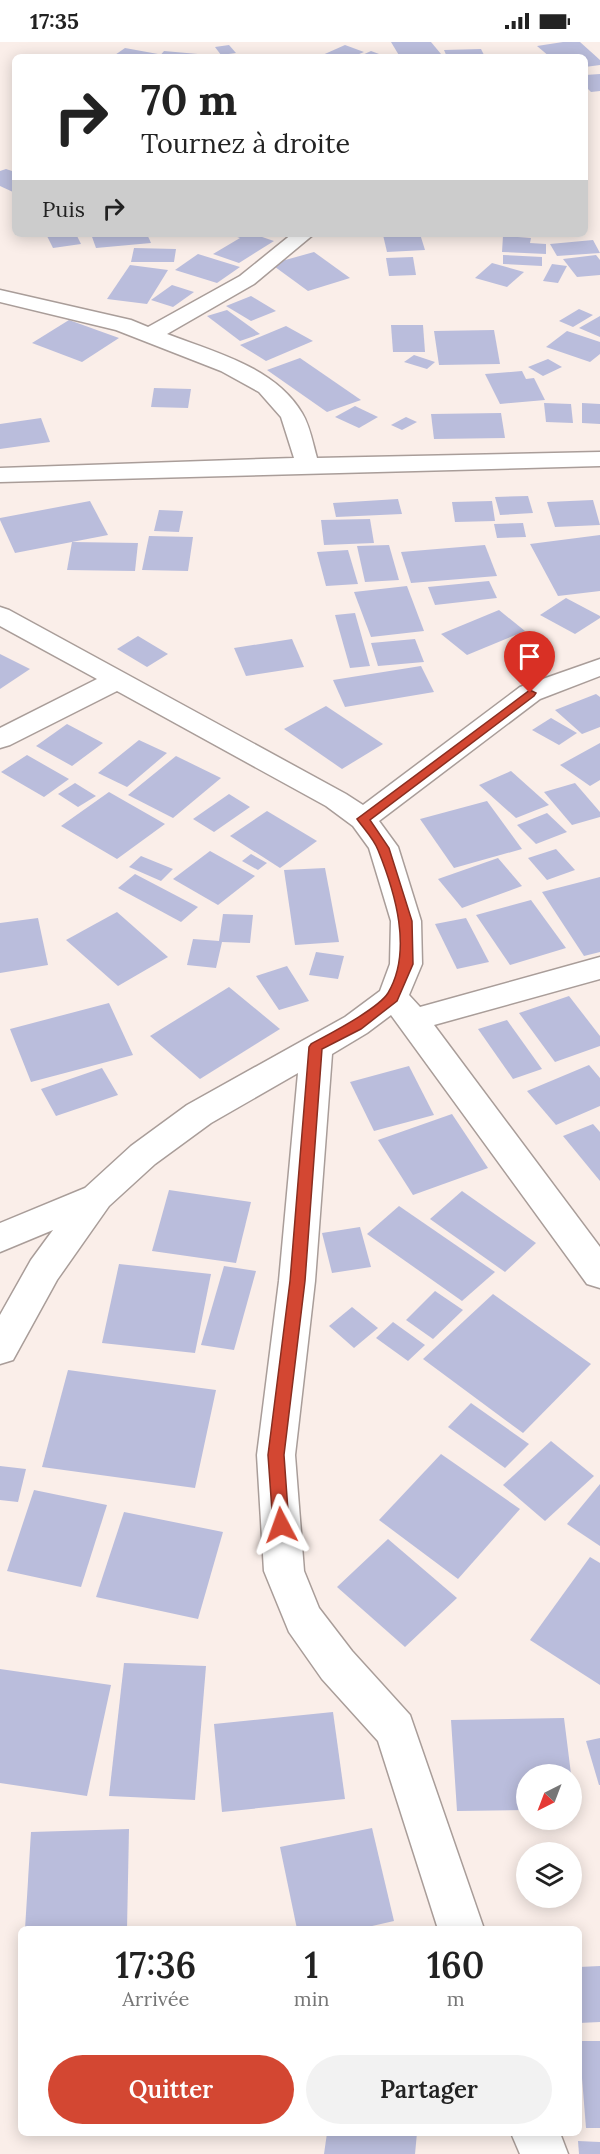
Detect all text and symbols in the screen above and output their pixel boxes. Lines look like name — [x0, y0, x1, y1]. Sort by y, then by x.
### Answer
text: 17:35 — [30, 7, 79, 35]
text: 70 m — [141, 73, 237, 127]
icon: right — [42, 78, 120, 156]
text: Tournez à droite — [141, 126, 350, 160]
icon: right — [97, 192, 130, 225]
text: Puis — [42, 195, 85, 223]
pin — [504, 631, 555, 693]
icon: arrive — [513, 640, 546, 673]
position arrow — [249, 1493, 313, 1557]
north arrow — [516, 1764, 582, 1830]
map controls — [516, 1764, 582, 1908]
button: layers — [516, 1842, 582, 1908]
text: 17:36 — [116, 1942, 196, 1988]
text: 1 — [305, 1942, 319, 1988]
text: 160 — [427, 1942, 484, 1988]
text: Arrivée — [122, 1986, 189, 2011]
text: min — [294, 1986, 329, 2011]
text: m — [447, 1986, 465, 2011]
button: Quitter — [48, 2055, 294, 2124]
button: Partager — [306, 2055, 552, 2124]

